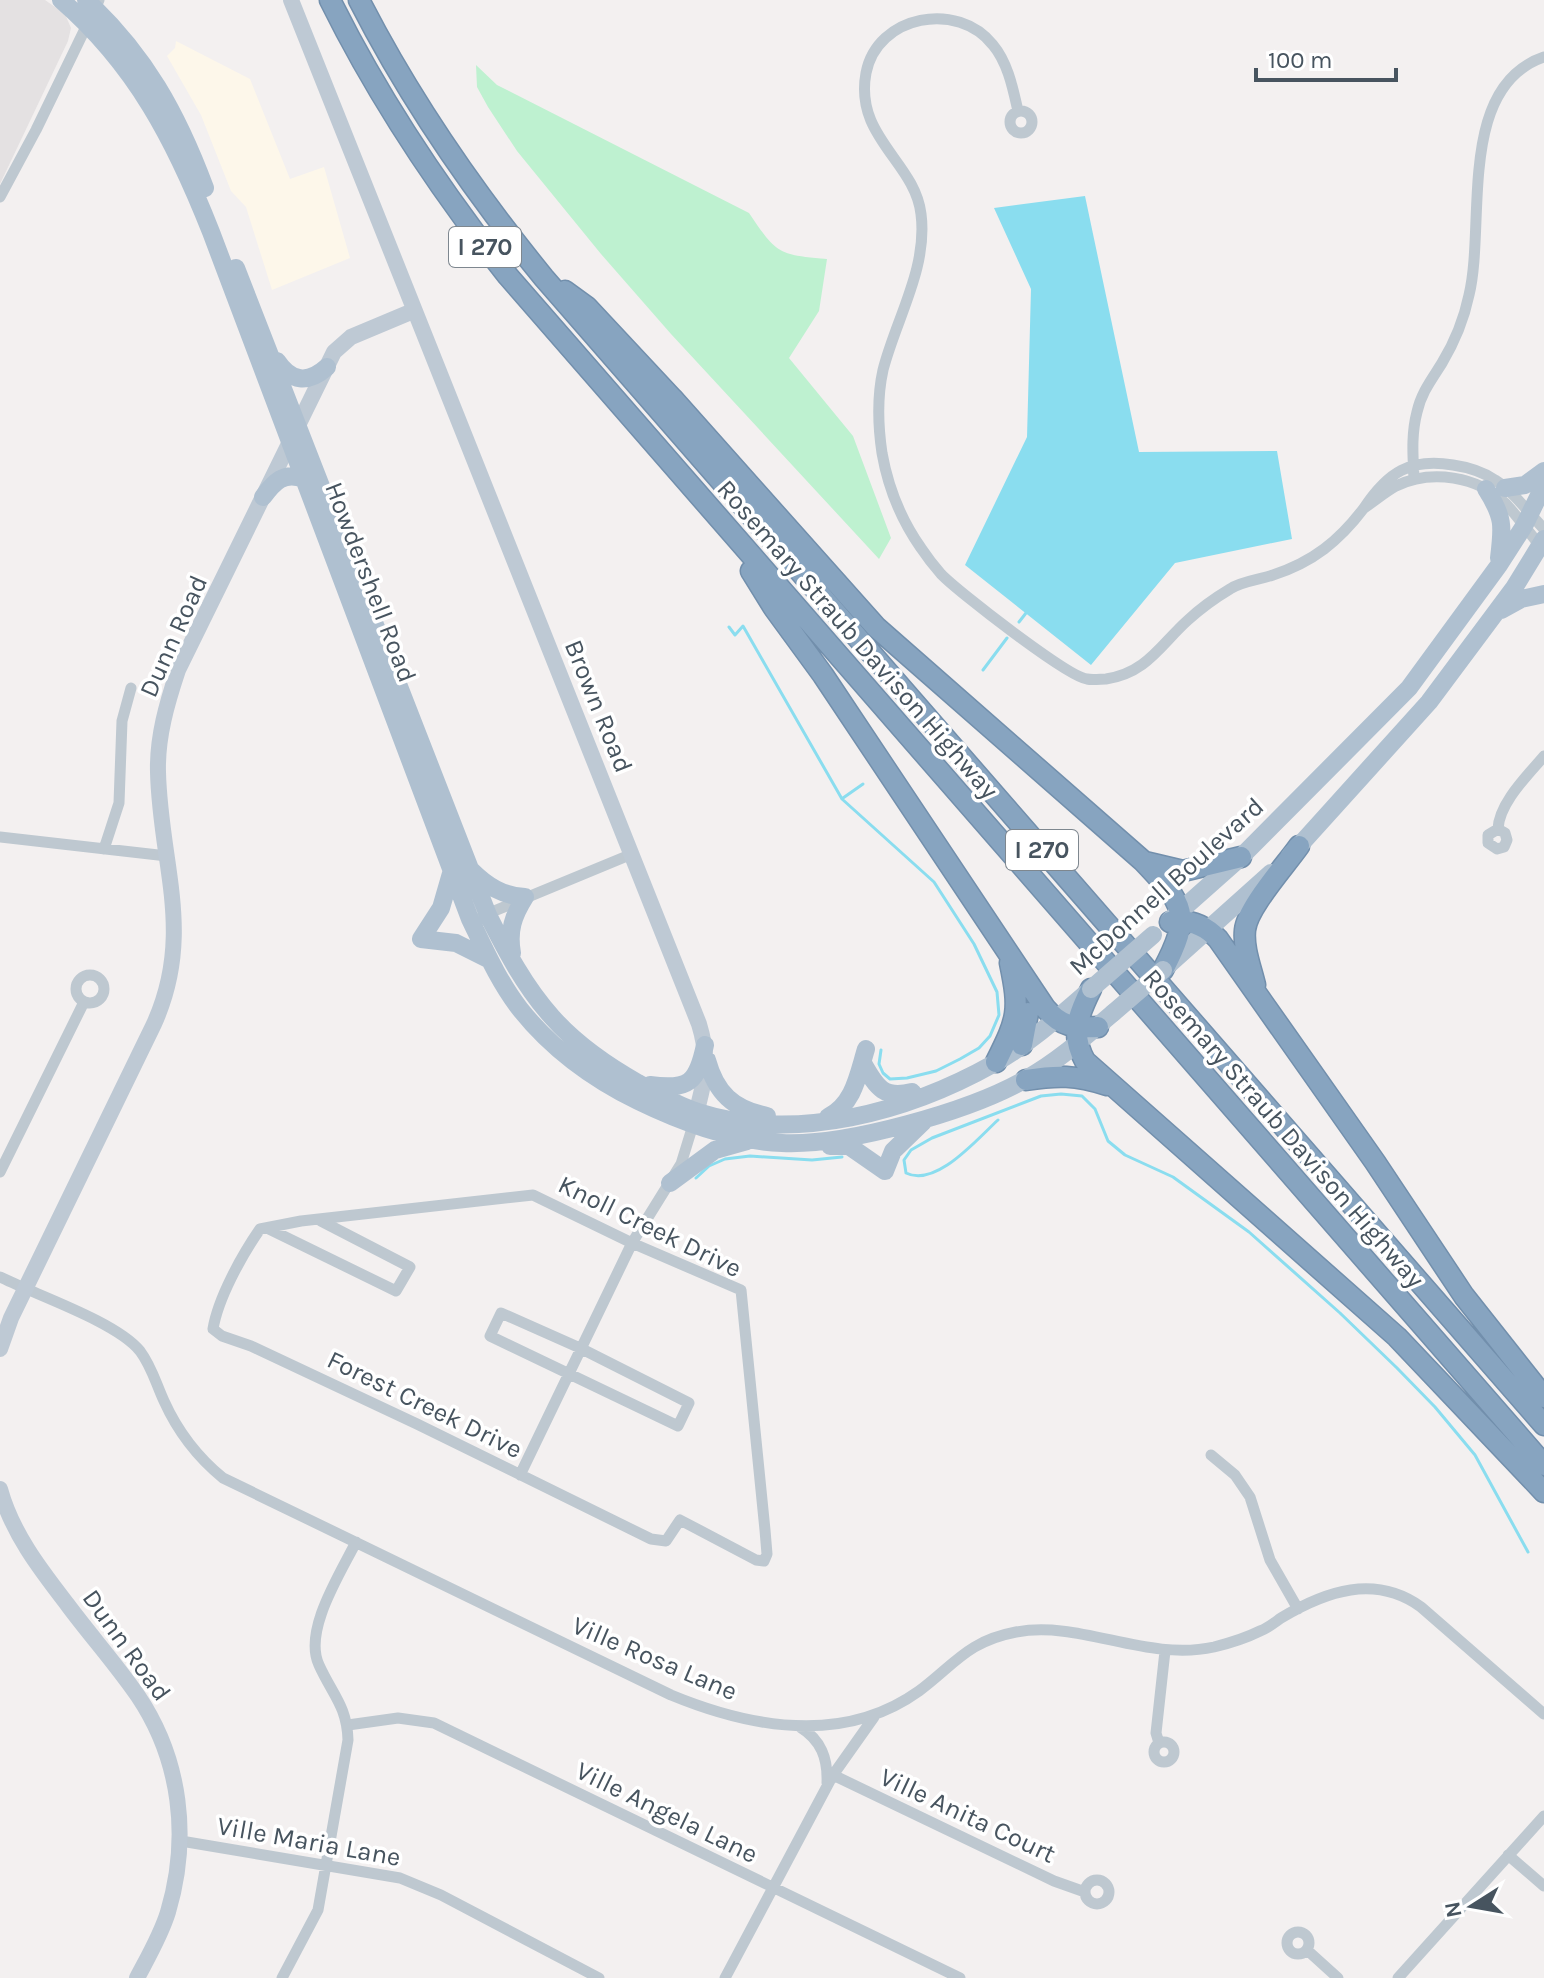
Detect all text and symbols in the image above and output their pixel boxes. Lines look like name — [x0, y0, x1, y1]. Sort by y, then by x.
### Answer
scale bar — [1256, 32, 1396, 82]
text: 100 m — [1268, 46, 1333, 74]
road number: I 270 — [449, 227, 521, 267]
street label: Rosemary Straub Davison Highway — [711, 473, 1005, 805]
street label: Howdershell Road — [318, 478, 423, 687]
street label: Dunn Road — [133, 570, 214, 702]
street label: Brown Road — [558, 635, 639, 777]
street label: McDonnell Boulevard — [1063, 791, 1270, 982]
road number: I 270 — [1006, 830, 1078, 870]
street label: Rosemary Straub Davison Highway — [1137, 962, 1431, 1294]
street label: Knoll Creek Drive — [553, 1169, 746, 1284]
street label: Forest Creek Drive — [322, 1344, 527, 1465]
street label: Dunn Road — [76, 1583, 177, 1707]
street label: Ville Rosa Lane — [568, 1610, 742, 1707]
street label: Ville Angela Lane — [571, 1755, 763, 1870]
street label: Ville Anita Court — [875, 1761, 1061, 1870]
street label: Ville Maria Lane — [215, 1810, 403, 1873]
north arrow — [1432, 1866, 1512, 1946]
text: N — [1439, 1899, 1468, 1920]

